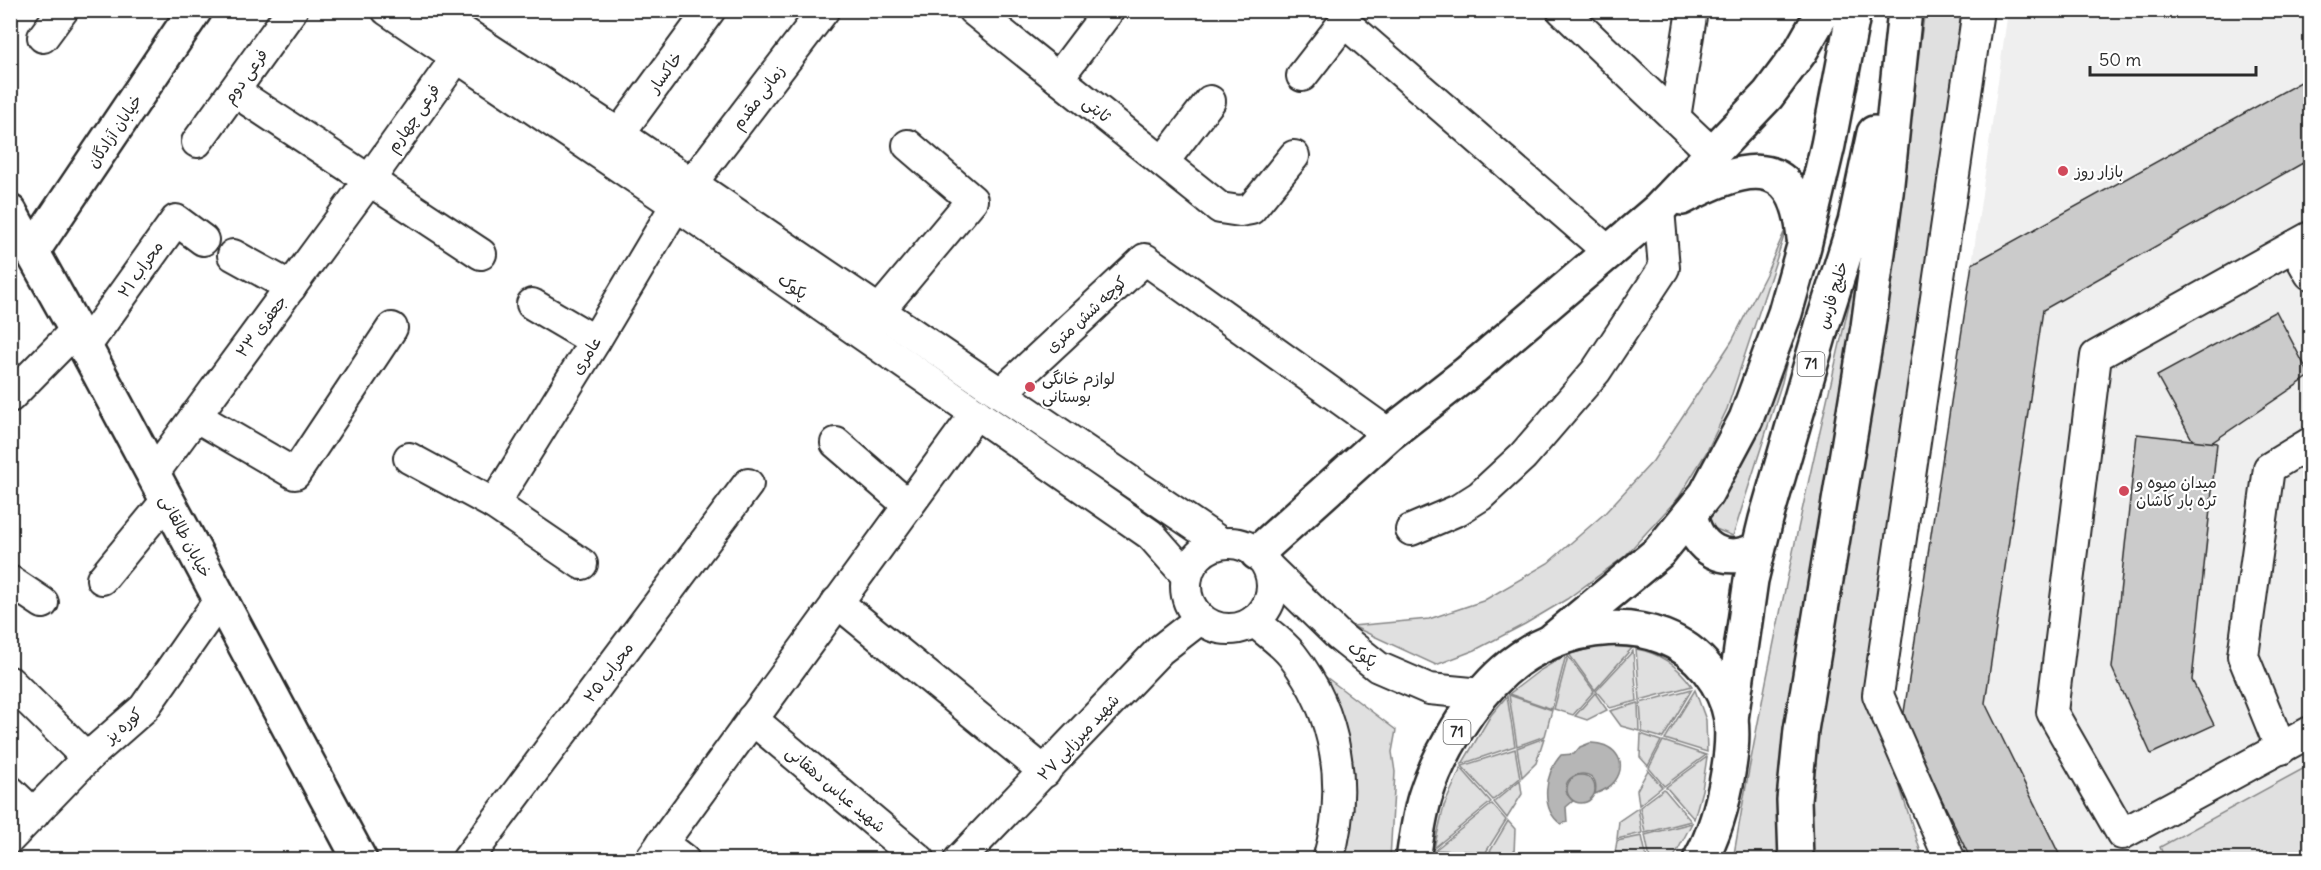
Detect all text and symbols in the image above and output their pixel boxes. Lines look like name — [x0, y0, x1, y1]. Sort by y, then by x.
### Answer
scale bar — [2090, 39, 2256, 77]
street label: فرعی دوم — [218, 45, 274, 109]
street label: خاکسار — [642, 48, 687, 98]
text: 50 m — [2099, 48, 2141, 71]
street label: زمانی مقدم — [727, 61, 791, 135]
street label: فرعی چهارم — [382, 80, 446, 158]
street label: خیابان آزادگان — [82, 90, 146, 172]
street label: ثابتی — [1079, 92, 1116, 128]
place label: بازار روز — [2073, 161, 2124, 181]
marker: بازار روز — [2056, 164, 2070, 178]
street label: محراب ۲۱ — [113, 237, 167, 301]
street label: خلیج فارس — [1812, 259, 1853, 332]
street label: پکوک — [774, 269, 812, 304]
street label: کوچه شش متری — [1041, 271, 1132, 357]
street label: جعفری ۲۳ — [231, 291, 291, 361]
street label: عامری — [566, 332, 606, 378]
road number: 71 — [1798, 352, 1824, 376]
place label: لوازم خانگی بوستانی — [1042, 368, 1115, 407]
marker: لوازم خانگی بوستانی — [1023, 380, 1037, 394]
place label: میدان میوه و تره بار کاشان — [2134, 472, 2217, 510]
marker: میدان میوه و تره بار کاشان — [2117, 484, 2131, 498]
street label: خیابان طالقانی — [155, 491, 216, 581]
street label: پکوک — [1344, 637, 1382, 672]
street label: محراب ۲۵ — [579, 638, 637, 706]
street label: شهید میرزایی ۲۷ — [1033, 690, 1124, 785]
street label: کوره پز — [99, 703, 147, 749]
road number: 71 — [1444, 720, 1470, 744]
street label: شهید عباس دهقانی — [781, 741, 890, 837]

